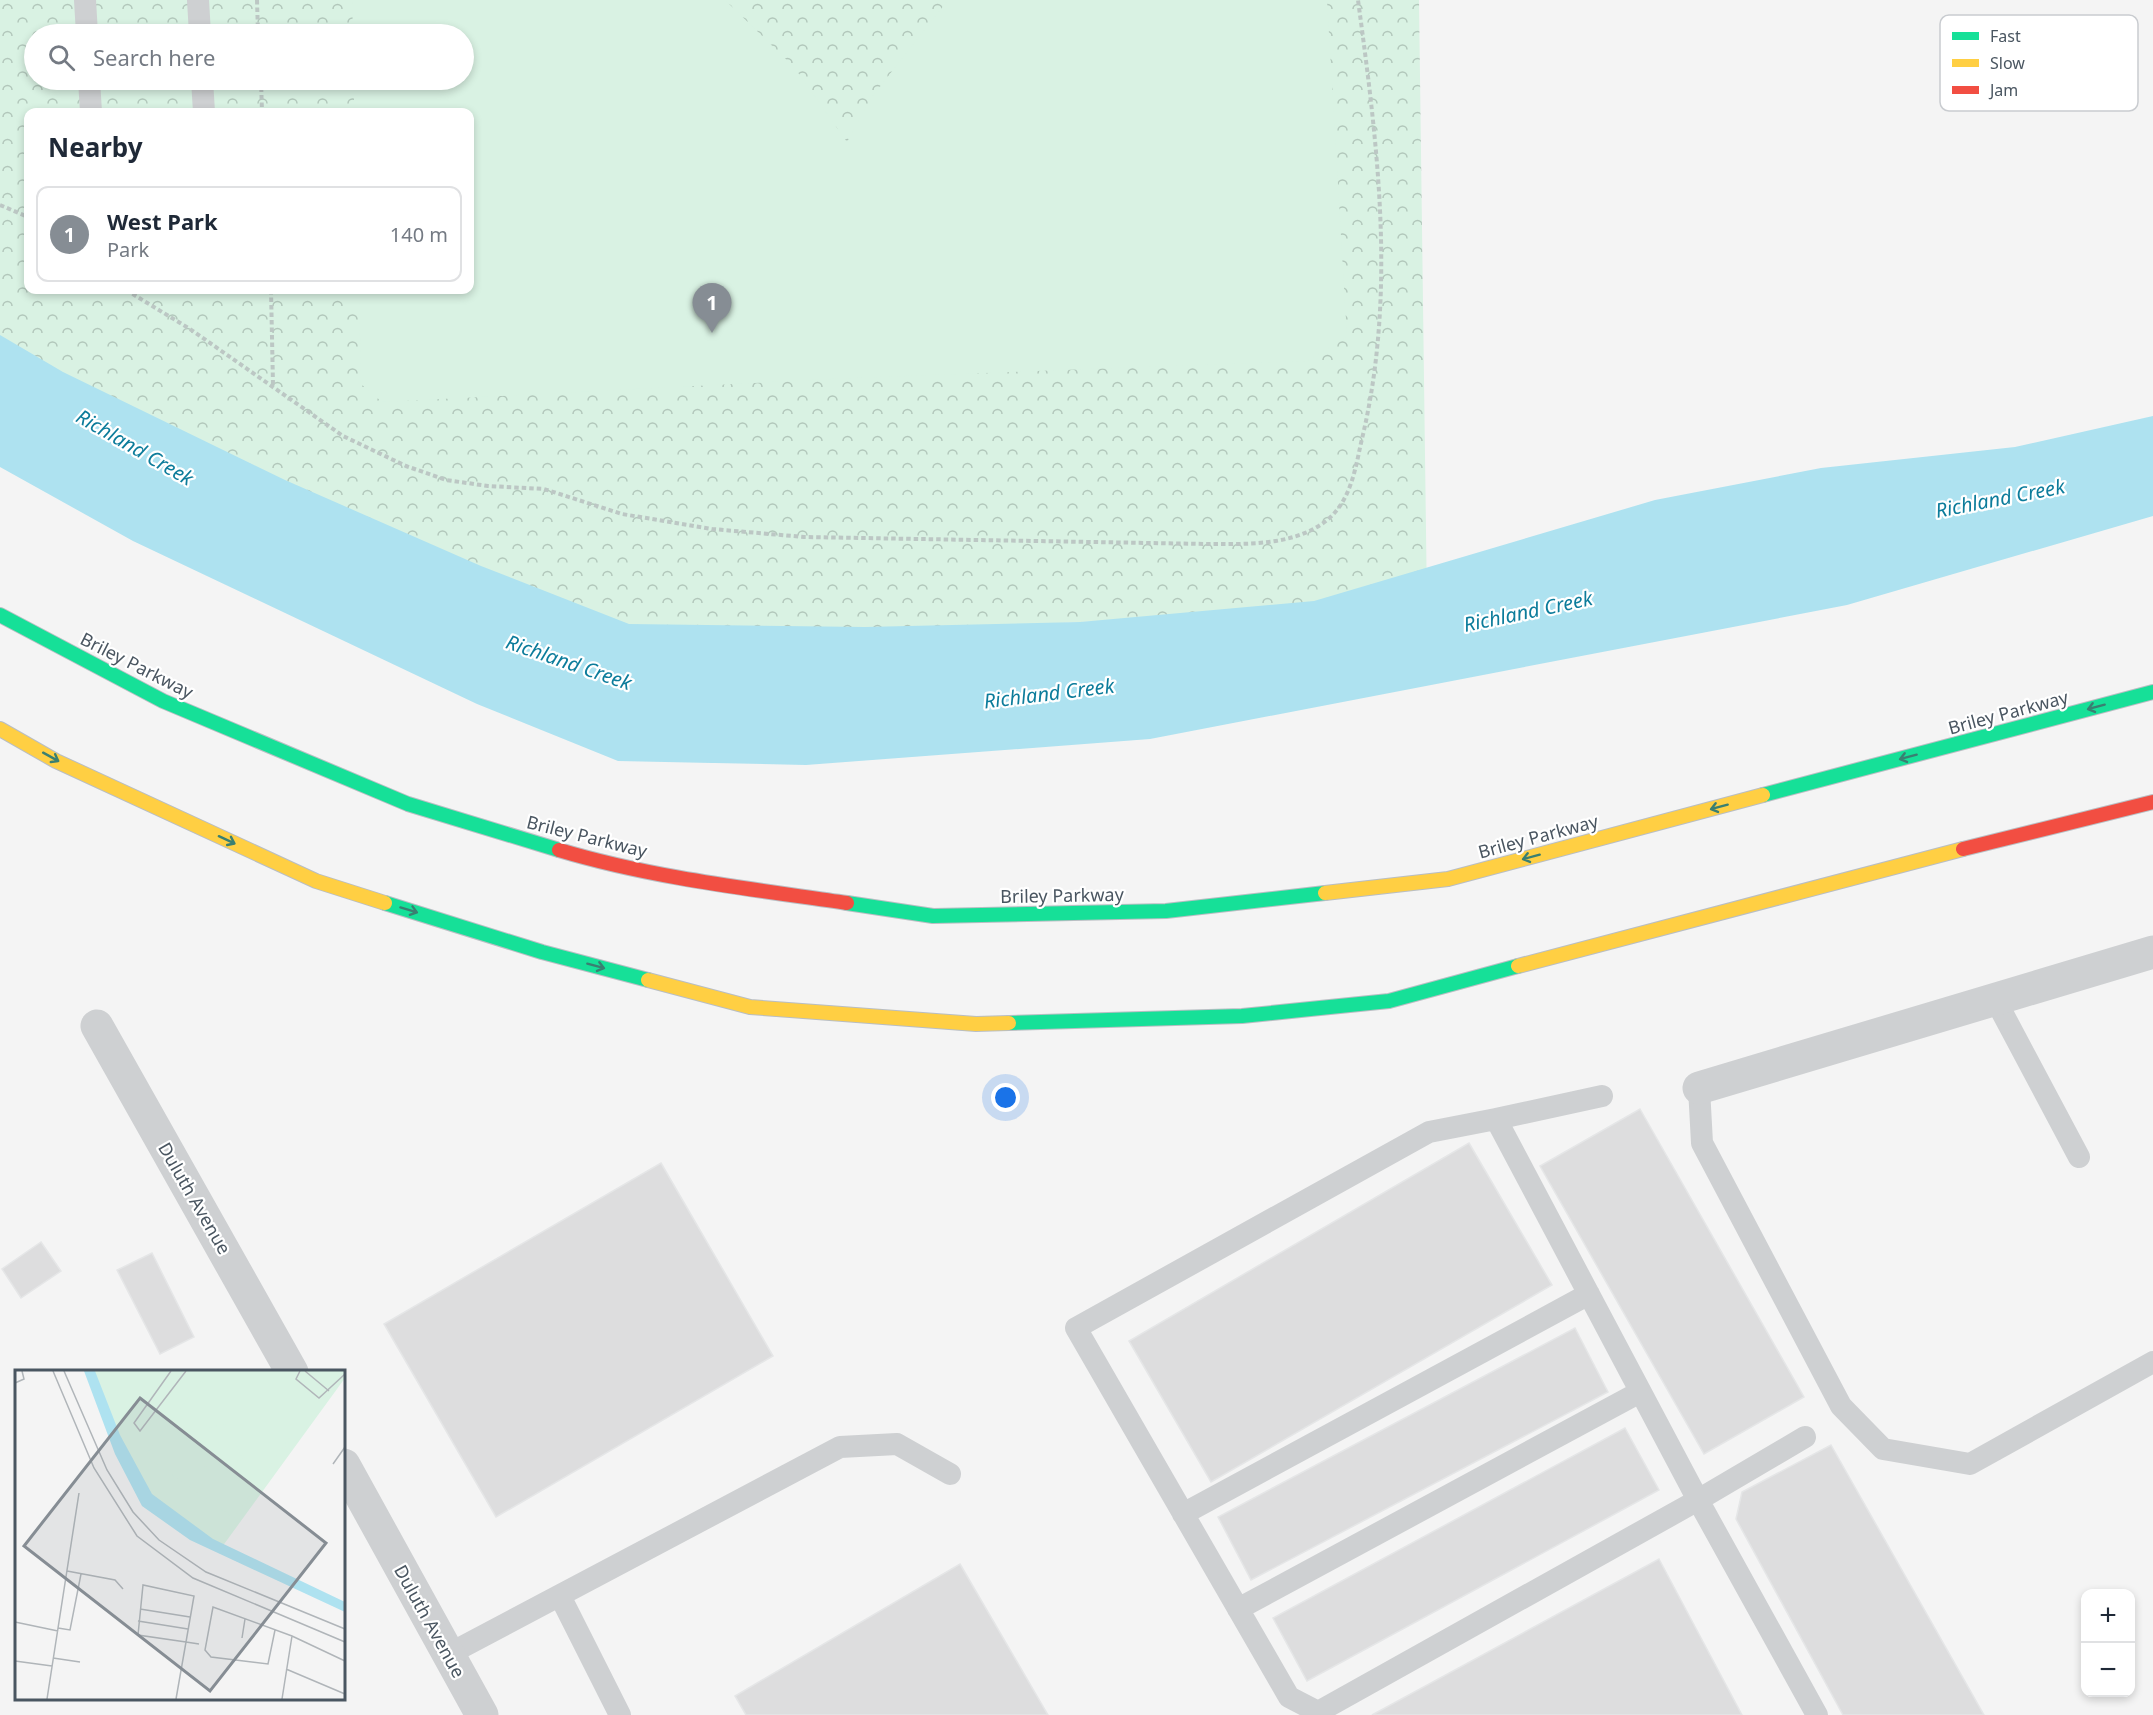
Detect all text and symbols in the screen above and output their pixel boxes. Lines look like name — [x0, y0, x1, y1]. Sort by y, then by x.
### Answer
legend — [1940, 15, 2138, 111]
search box — [24, 24, 474, 90]
text: Fast — [1990, 25, 2021, 47]
icon: search — [45, 41, 78, 74]
text: Search here — [93, 42, 215, 72]
text: Slow — [1990, 52, 2025, 74]
text: Jam — [1988, 79, 2018, 101]
text: Nearby — [48, 129, 143, 165]
text: West Park — [107, 206, 218, 236]
text: 1 — [64, 221, 75, 248]
text: 140 m — [390, 221, 448, 248]
text: Park — [107, 236, 149, 263]
pin: 1 — [692, 284, 732, 333]
water label: Richland Creek — [71, 402, 200, 492]
water label: Richland Creek — [1933, 472, 2068, 524]
water label: Richland Creek — [1461, 584, 1596, 638]
street label: Briley Parkway — [77, 626, 198, 704]
water label: Richland Creek — [503, 628, 637, 696]
water label: Richland Creek — [982, 671, 1117, 714]
street label: Briley Parkway — [1945, 684, 2072, 740]
one-way arrow — [2087, 702, 2106, 714]
one-way arrow — [42, 751, 59, 763]
one-way arrow — [1899, 752, 1918, 764]
one-way arrow — [1710, 802, 1729, 813]
street label: Briley Parkway — [1475, 808, 1602, 864]
street label: Briley Parkway — [524, 809, 651, 863]
one-way arrow — [218, 835, 236, 847]
one-way arrow — [1522, 852, 1541, 863]
street label: Briley Parkway — [1000, 882, 1125, 908]
one-way arrow — [399, 905, 418, 916]
one-way arrow — [586, 961, 605, 972]
your location — [991, 1083, 1020, 1112]
street label: Duluth Avenue — [153, 1138, 237, 1258]
inset map — [15, 1370, 345, 1700]
street label: Duluth Avenue — [389, 1560, 471, 1682]
map controls — [2081, 1589, 2135, 1697]
button: + — [2081, 1589, 2135, 1643]
button: − — [2081, 1643, 2135, 1697]

